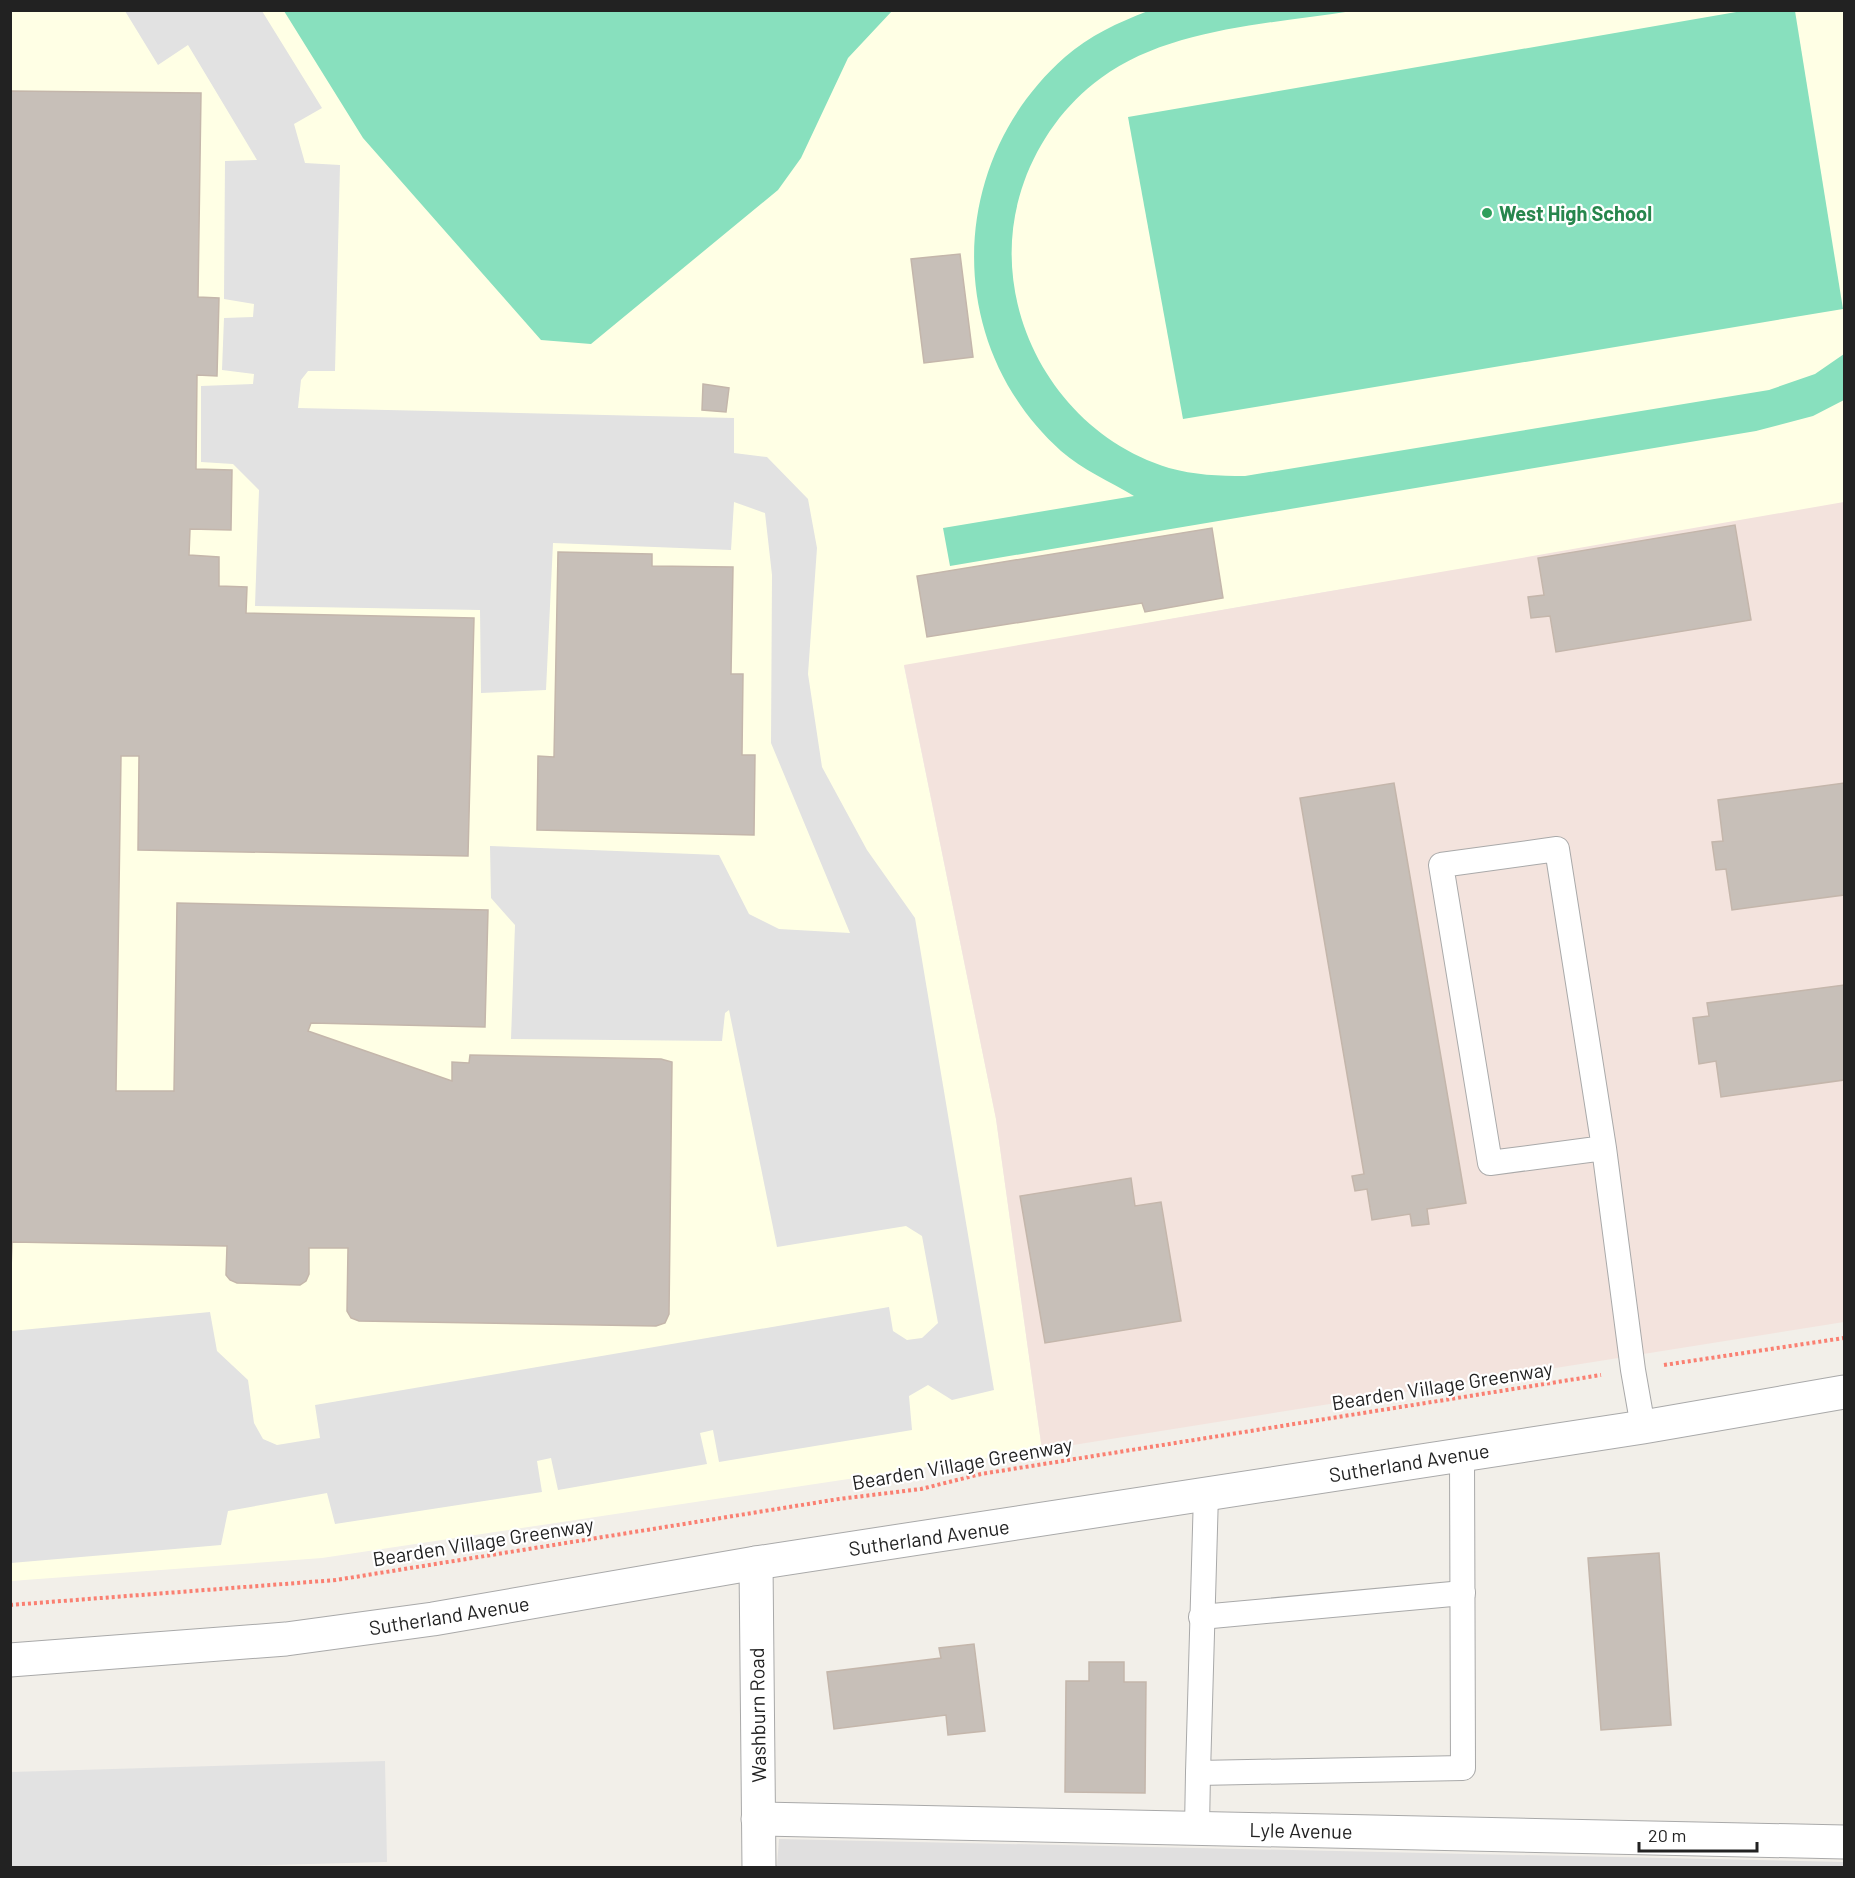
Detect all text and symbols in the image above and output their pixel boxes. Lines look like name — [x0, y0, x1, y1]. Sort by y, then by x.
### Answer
place label: West High School — [1499, 201, 1652, 225]
marker: West High School — [1480, 206, 1494, 220]
street label: Bearden Village Greenway — [1330, 1356, 1554, 1414]
street label: Bearden Village Greenway — [850, 1432, 1074, 1494]
street label: Sutherland Avenue — [1327, 1437, 1491, 1487]
street label: Bearden Village Greenway — [371, 1512, 595, 1570]
street label: Sutherland Avenue — [847, 1514, 1011, 1560]
street label: Sutherland Avenue — [367, 1590, 531, 1640]
street label: Washburn Road — [744, 1647, 770, 1783]
scale bar — [1639, 1815, 1758, 1853]
street label: Lyle Avenue — [1249, 1817, 1353, 1843]
text: 20 m — [1648, 1824, 1686, 1846]

